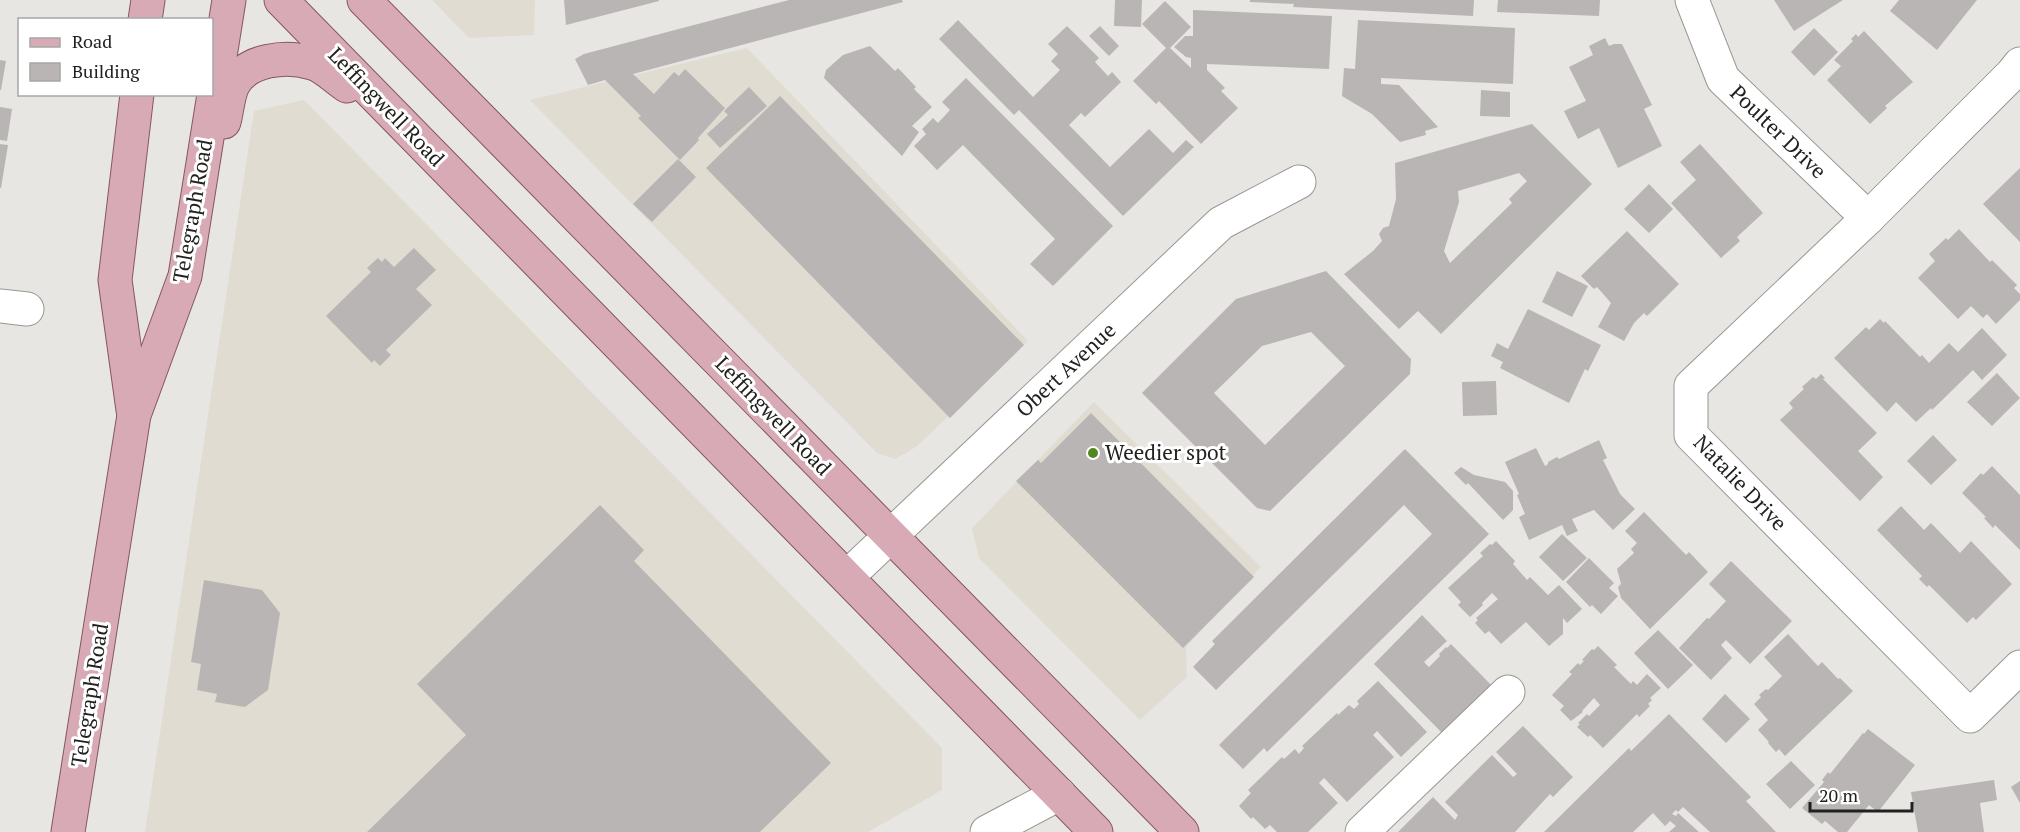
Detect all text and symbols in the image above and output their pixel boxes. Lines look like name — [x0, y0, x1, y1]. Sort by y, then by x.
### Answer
legend — [18, 18, 213, 96]
text: Road — [72, 29, 112, 53]
street label: Leffingwell Road — [323, 41, 451, 172]
text: Building — [72, 59, 140, 83]
street label: Poulter Drive — [1725, 78, 1833, 184]
street label: Telegraph Road — [166, 137, 218, 285]
street label: Obert Avenue — [1009, 316, 1121, 423]
street label: Leffingwell Road — [710, 350, 838, 481]
street label: Natalie Drive — [1688, 428, 1793, 536]
place label: Weedier spot — [1105, 438, 1226, 466]
marker: Weedier spot — [1086, 446, 1100, 460]
street label: Telegraph Road — [64, 621, 114, 769]
scale bar — [1810, 775, 1912, 813]
text: 20 m — [1819, 783, 1859, 807]

